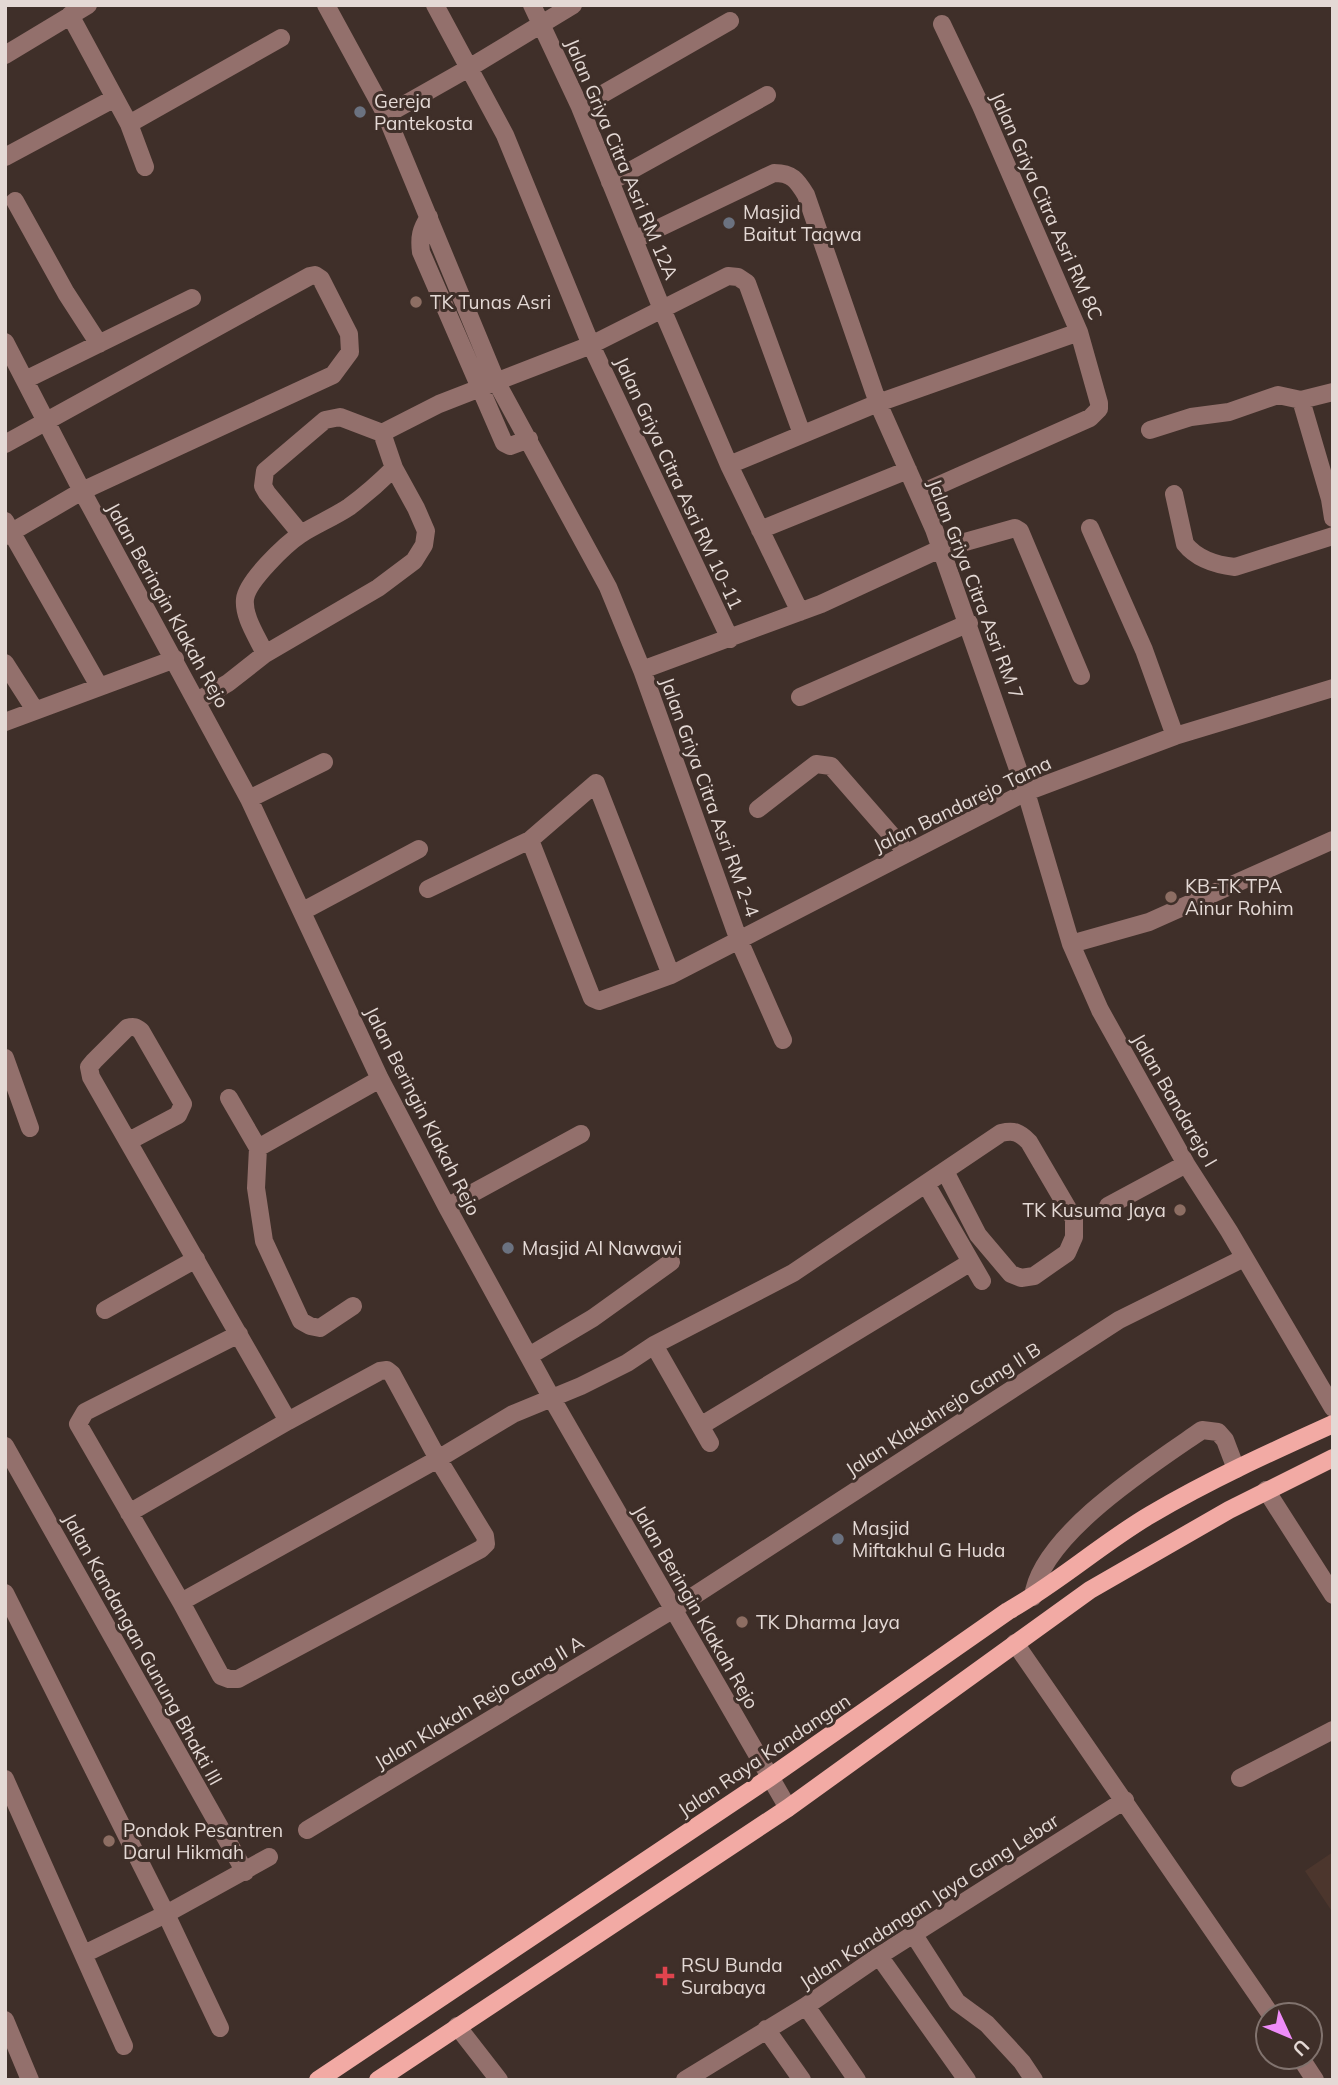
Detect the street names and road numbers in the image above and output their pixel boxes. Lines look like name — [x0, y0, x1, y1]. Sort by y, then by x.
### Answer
street label: Jalan Griya Citra Asri RM 12A — [560, 35, 684, 283]
street label: Jalan Griya Citra Asri RM 8C — [986, 88, 1108, 324]
street label: Jalan Griya Citra Asri RM 10-11 — [610, 353, 748, 613]
street label: Jalan Griya Citra Asri RM 7 — [923, 475, 1029, 703]
street label: Jalan Beringin Klakah Rejo — [101, 498, 235, 712]
street label: Jalan Griya Citra Asri RM 2-4 — [655, 674, 765, 920]
street label: Jalan Bandarejo Tama — [869, 751, 1055, 857]
street label: Jalan Beringin Klakah Rejo — [360, 1002, 486, 1220]
street label: Jalan Bandarejo I — [1127, 1029, 1223, 1171]
street label: Jalan Klakahrejo Gang II B — [841, 1337, 1045, 1481]
street label: Jalan Beringin Klakah Rejo — [628, 1501, 764, 1713]
street label: Jalan Kandangan Gunung Bhakti III — [58, 1509, 228, 1789]
street label: Jalan Klakah Rejo Gang II A — [370, 1630, 588, 1774]
street label: Jalan Raya Kandangan — [673, 1688, 855, 1822]
street label: Jalan Kandangan Jaya Gang Lebar — [795, 1808, 1063, 1994]

